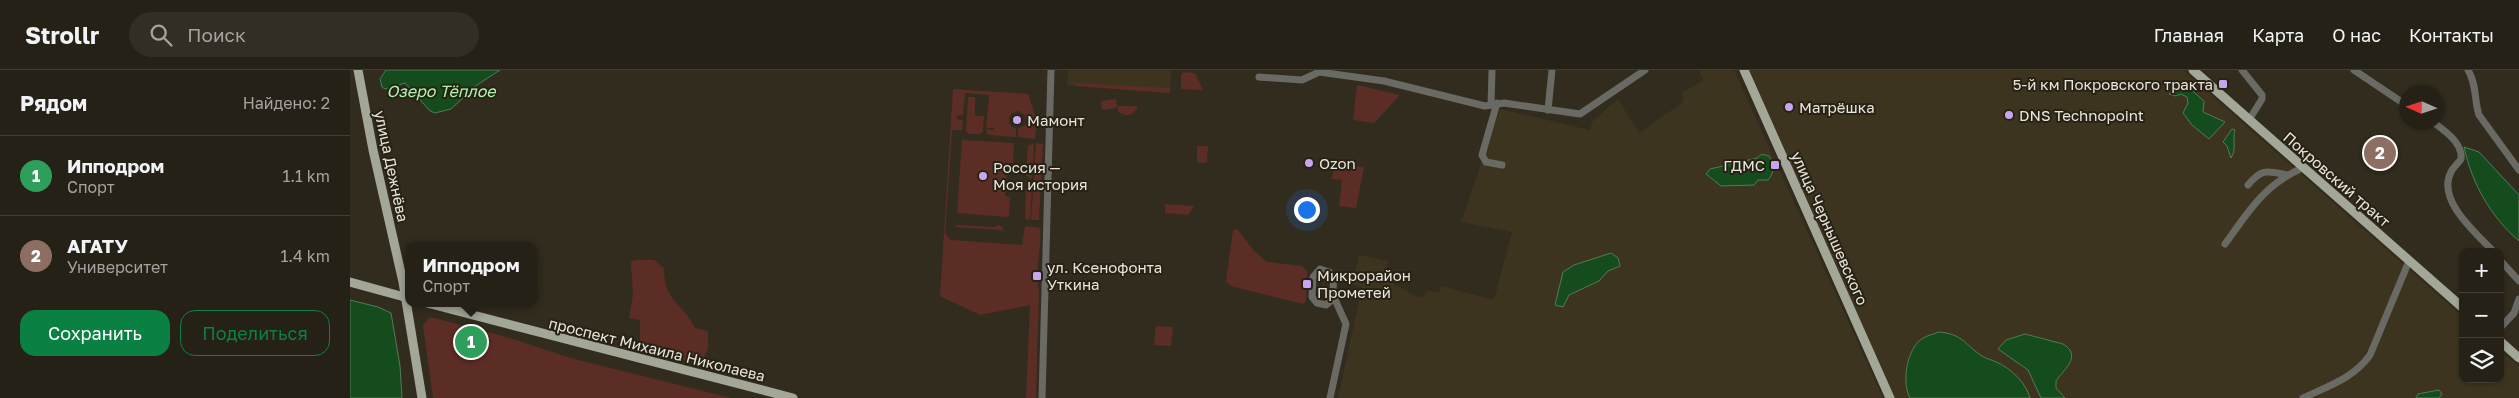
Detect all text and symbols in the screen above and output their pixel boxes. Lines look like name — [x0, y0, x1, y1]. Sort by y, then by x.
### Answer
search box — [129, 12, 479, 57]
text: Strollr — [25, 20, 99, 49]
icon: search — [147, 21, 175, 49]
text: Поиск — [187, 23, 246, 46]
text: Главная — [2154, 24, 2224, 46]
text: Карта — [2252, 24, 2304, 46]
text: О нас — [2332, 24, 2381, 46]
text: Контакты — [2409, 24, 2494, 46]
place label: 5-й км Покровского тракта — [2013, 75, 2213, 93]
marker: 5-й км Покровского тракта — [2217, 78, 2229, 90]
water label: Озеро Тёплое — [386, 81, 497, 101]
north arrow — [2399, 85, 2444, 130]
text: Рядом — [20, 90, 87, 116]
text: Найдено: 2 — [243, 93, 330, 113]
place label: Матрёшка — [1799, 98, 1875, 116]
marker: Матрёшка — [1783, 101, 1795, 113]
place label: DNS Technopoint — [2019, 106, 2144, 124]
street label: улица Дежнёва — [371, 109, 413, 223]
marker: DNS Technopoint — [2003, 109, 2015, 121]
place label: Мамонт — [1027, 111, 1085, 129]
marker: Мамонт — [1011, 114, 1023, 126]
street label: Покровский тракт — [2280, 128, 2395, 231]
pin: 2 — [2364, 134, 2396, 172]
street label: улица Чернышевского — [1788, 148, 1872, 308]
text: Ипподром — [67, 154, 164, 177]
place label: Ozon — [1319, 154, 1356, 172]
place label: ГДМС — [1723, 156, 1765, 174]
marker: Ozon — [1303, 157, 1315, 169]
place label: Россия — Моя история — [993, 158, 1088, 193]
marker: ГДМС — [1769, 159, 1781, 171]
text: 1 — [32, 166, 40, 186]
text: 1.1 km — [282, 166, 330, 186]
marker: Россия — Моя история — [977, 170, 989, 182]
text: Спорт — [67, 177, 115, 197]
your location — [1294, 197, 1320, 223]
text: АГАТУ — [67, 234, 128, 257]
popup — [405, 242, 537, 307]
text: 2 — [31, 246, 41, 266]
text: 1.4 km — [280, 246, 330, 266]
map controls — [2459, 248, 2504, 383]
button: + — [2459, 248, 2504, 293]
text: Ипподром — [422, 253, 520, 276]
text: Университет — [67, 257, 168, 277]
place label: ул. Ксенофонта Уткина — [1047, 258, 1162, 293]
place label: Микрорайон Прометей — [1317, 266, 1411, 301]
marker: ул. Ксенофонта Уткина — [1031, 270, 1043, 282]
text: Спорт — [422, 276, 470, 296]
marker: Микрорайон Прометей — [1301, 278, 1313, 290]
button: − — [2459, 293, 2504, 338]
button: Сохранить — [20, 310, 170, 356]
button: Поделиться — [180, 310, 330, 356]
street label: проспект Михаила Николаева — [547, 313, 767, 385]
pin: 1 — [455, 323, 487, 361]
button: layers — [2459, 338, 2504, 383]

